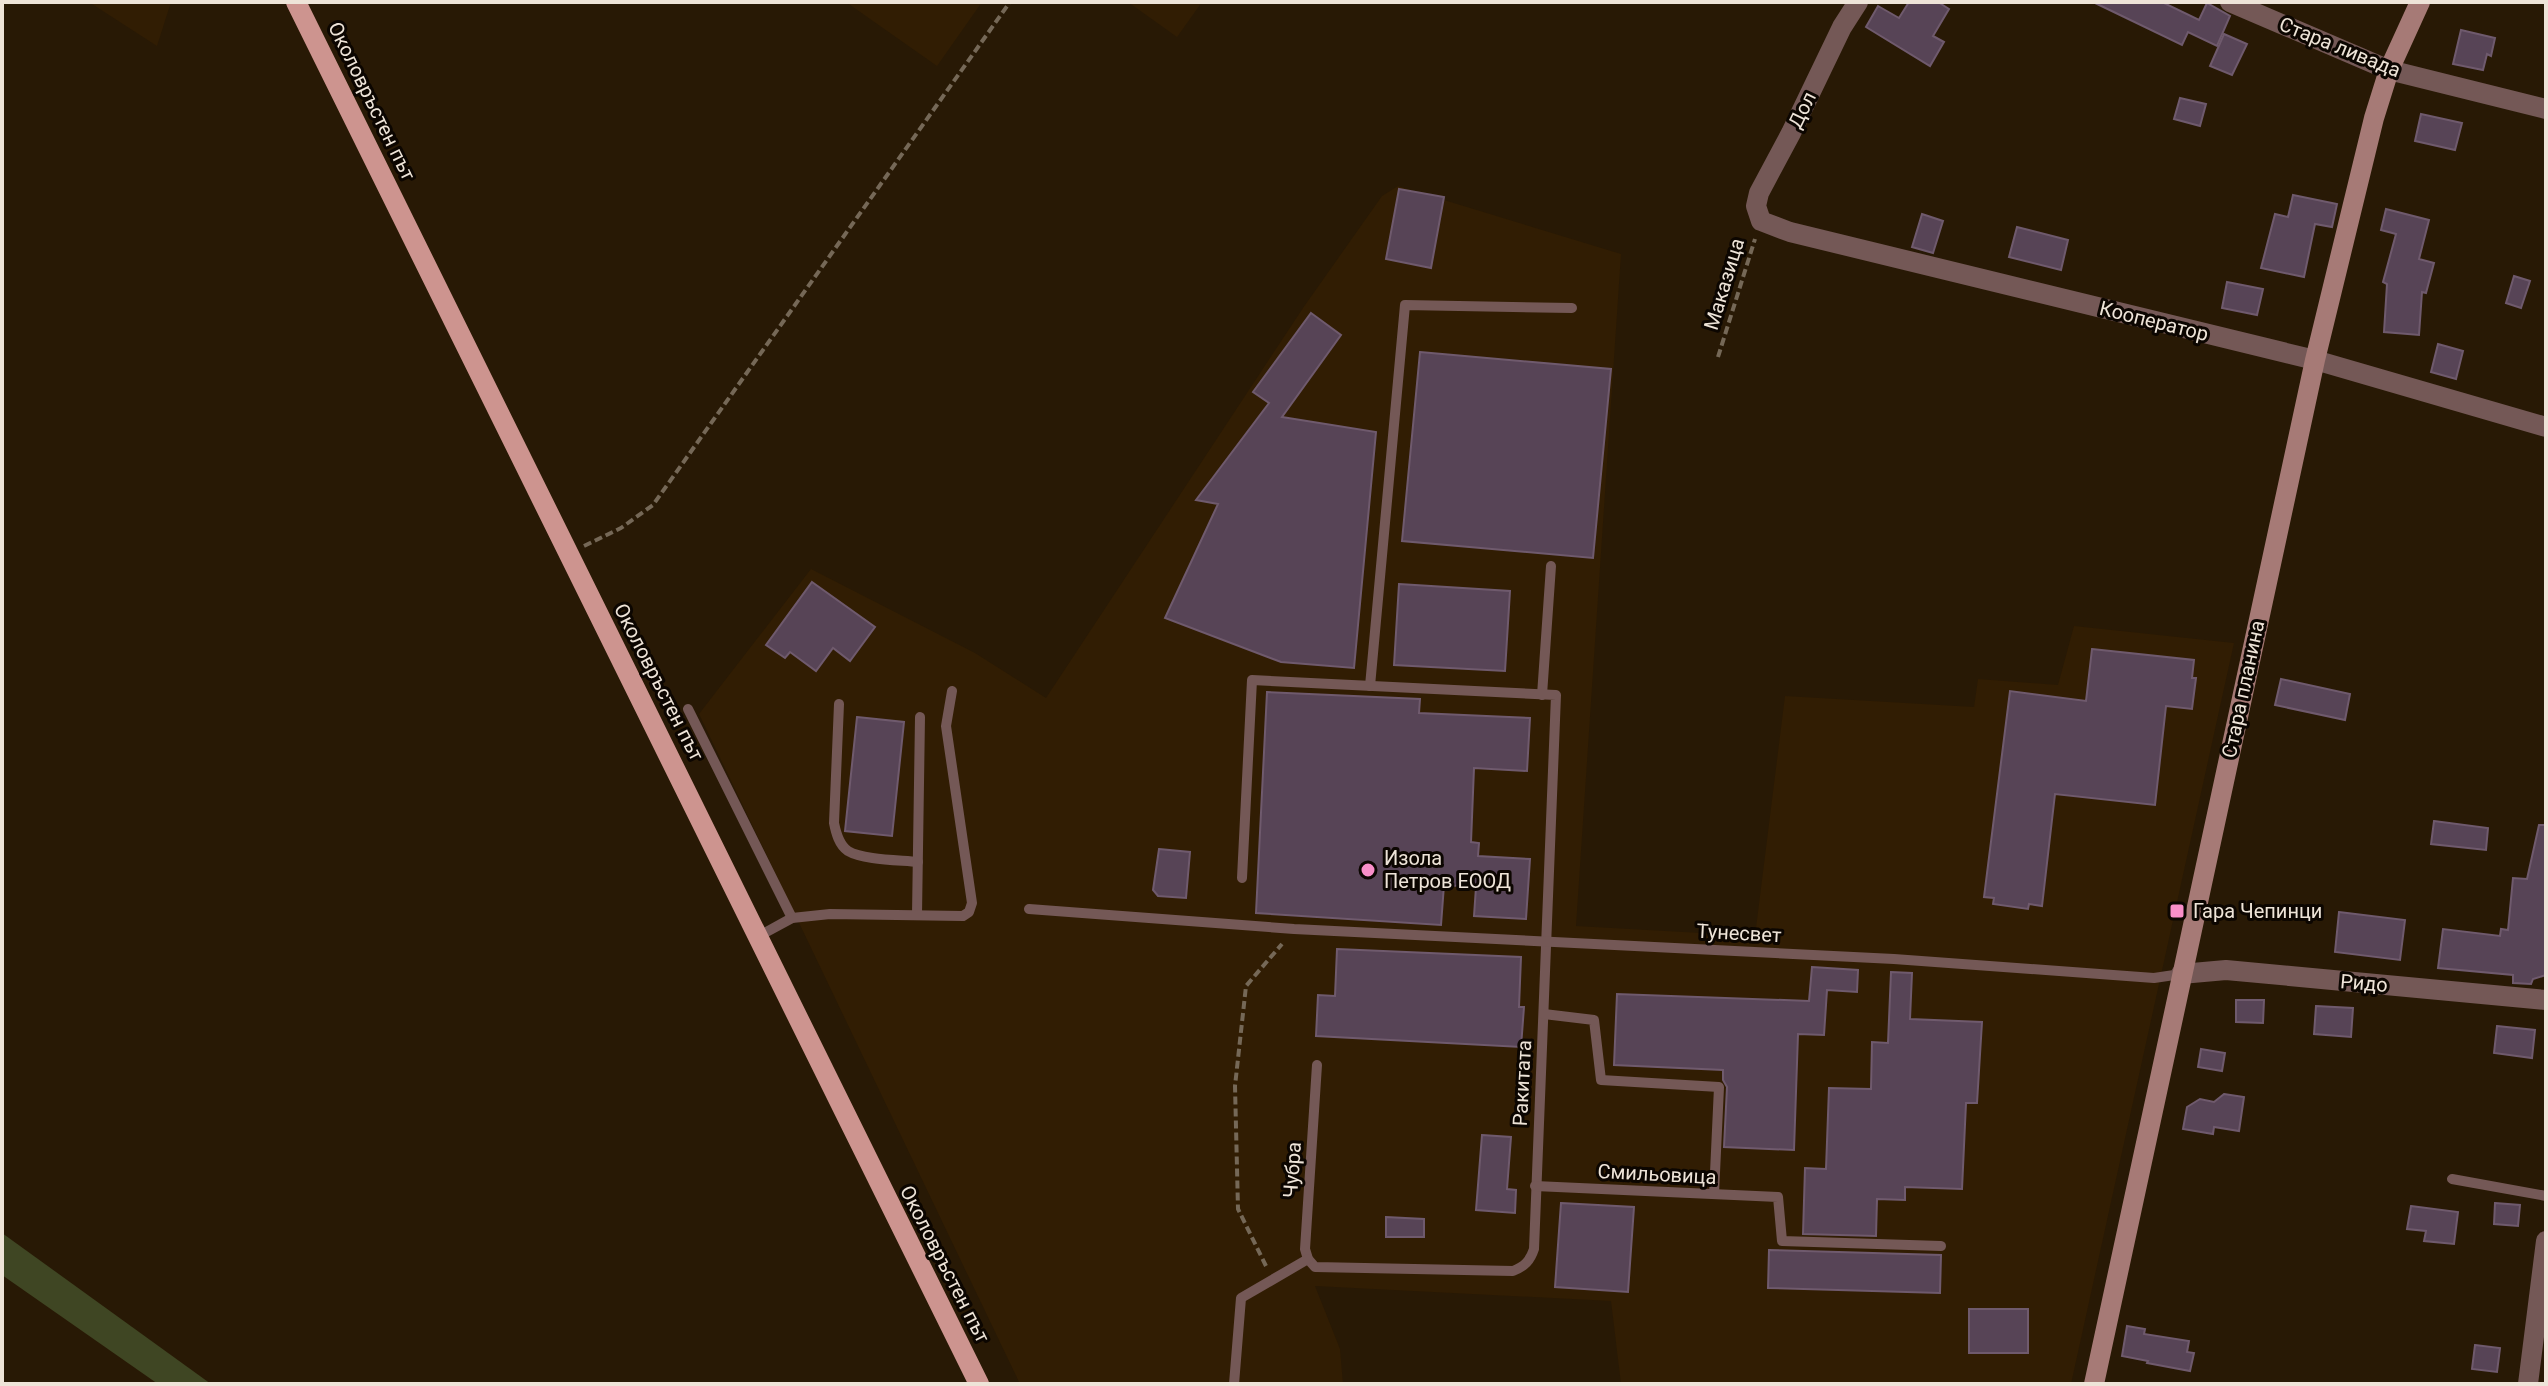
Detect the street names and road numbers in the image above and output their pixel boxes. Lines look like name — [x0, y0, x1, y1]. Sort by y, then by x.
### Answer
street label: Стара ливада — [2276, 12, 2404, 82]
street label: Околовръстен път — [323, 18, 421, 184]
street label: Дол — [1783, 88, 1821, 132]
street label: Маказица — [1699, 235, 1749, 333]
street label: Кооператор — [2097, 296, 2211, 346]
street label: Околовръстен път — [609, 599, 709, 765]
street label: Стара планина — [2217, 618, 2269, 760]
street label: Тунесвет — [1696, 919, 1782, 947]
street label: Ридо — [2339, 969, 2389, 997]
street label: Ракитата — [1508, 1039, 1536, 1127]
street label: Чубра — [1278, 1141, 1306, 1199]
street label: Смильовица — [1597, 1159, 1717, 1189]
street label: Околовръстен път — [895, 1181, 995, 1347]

